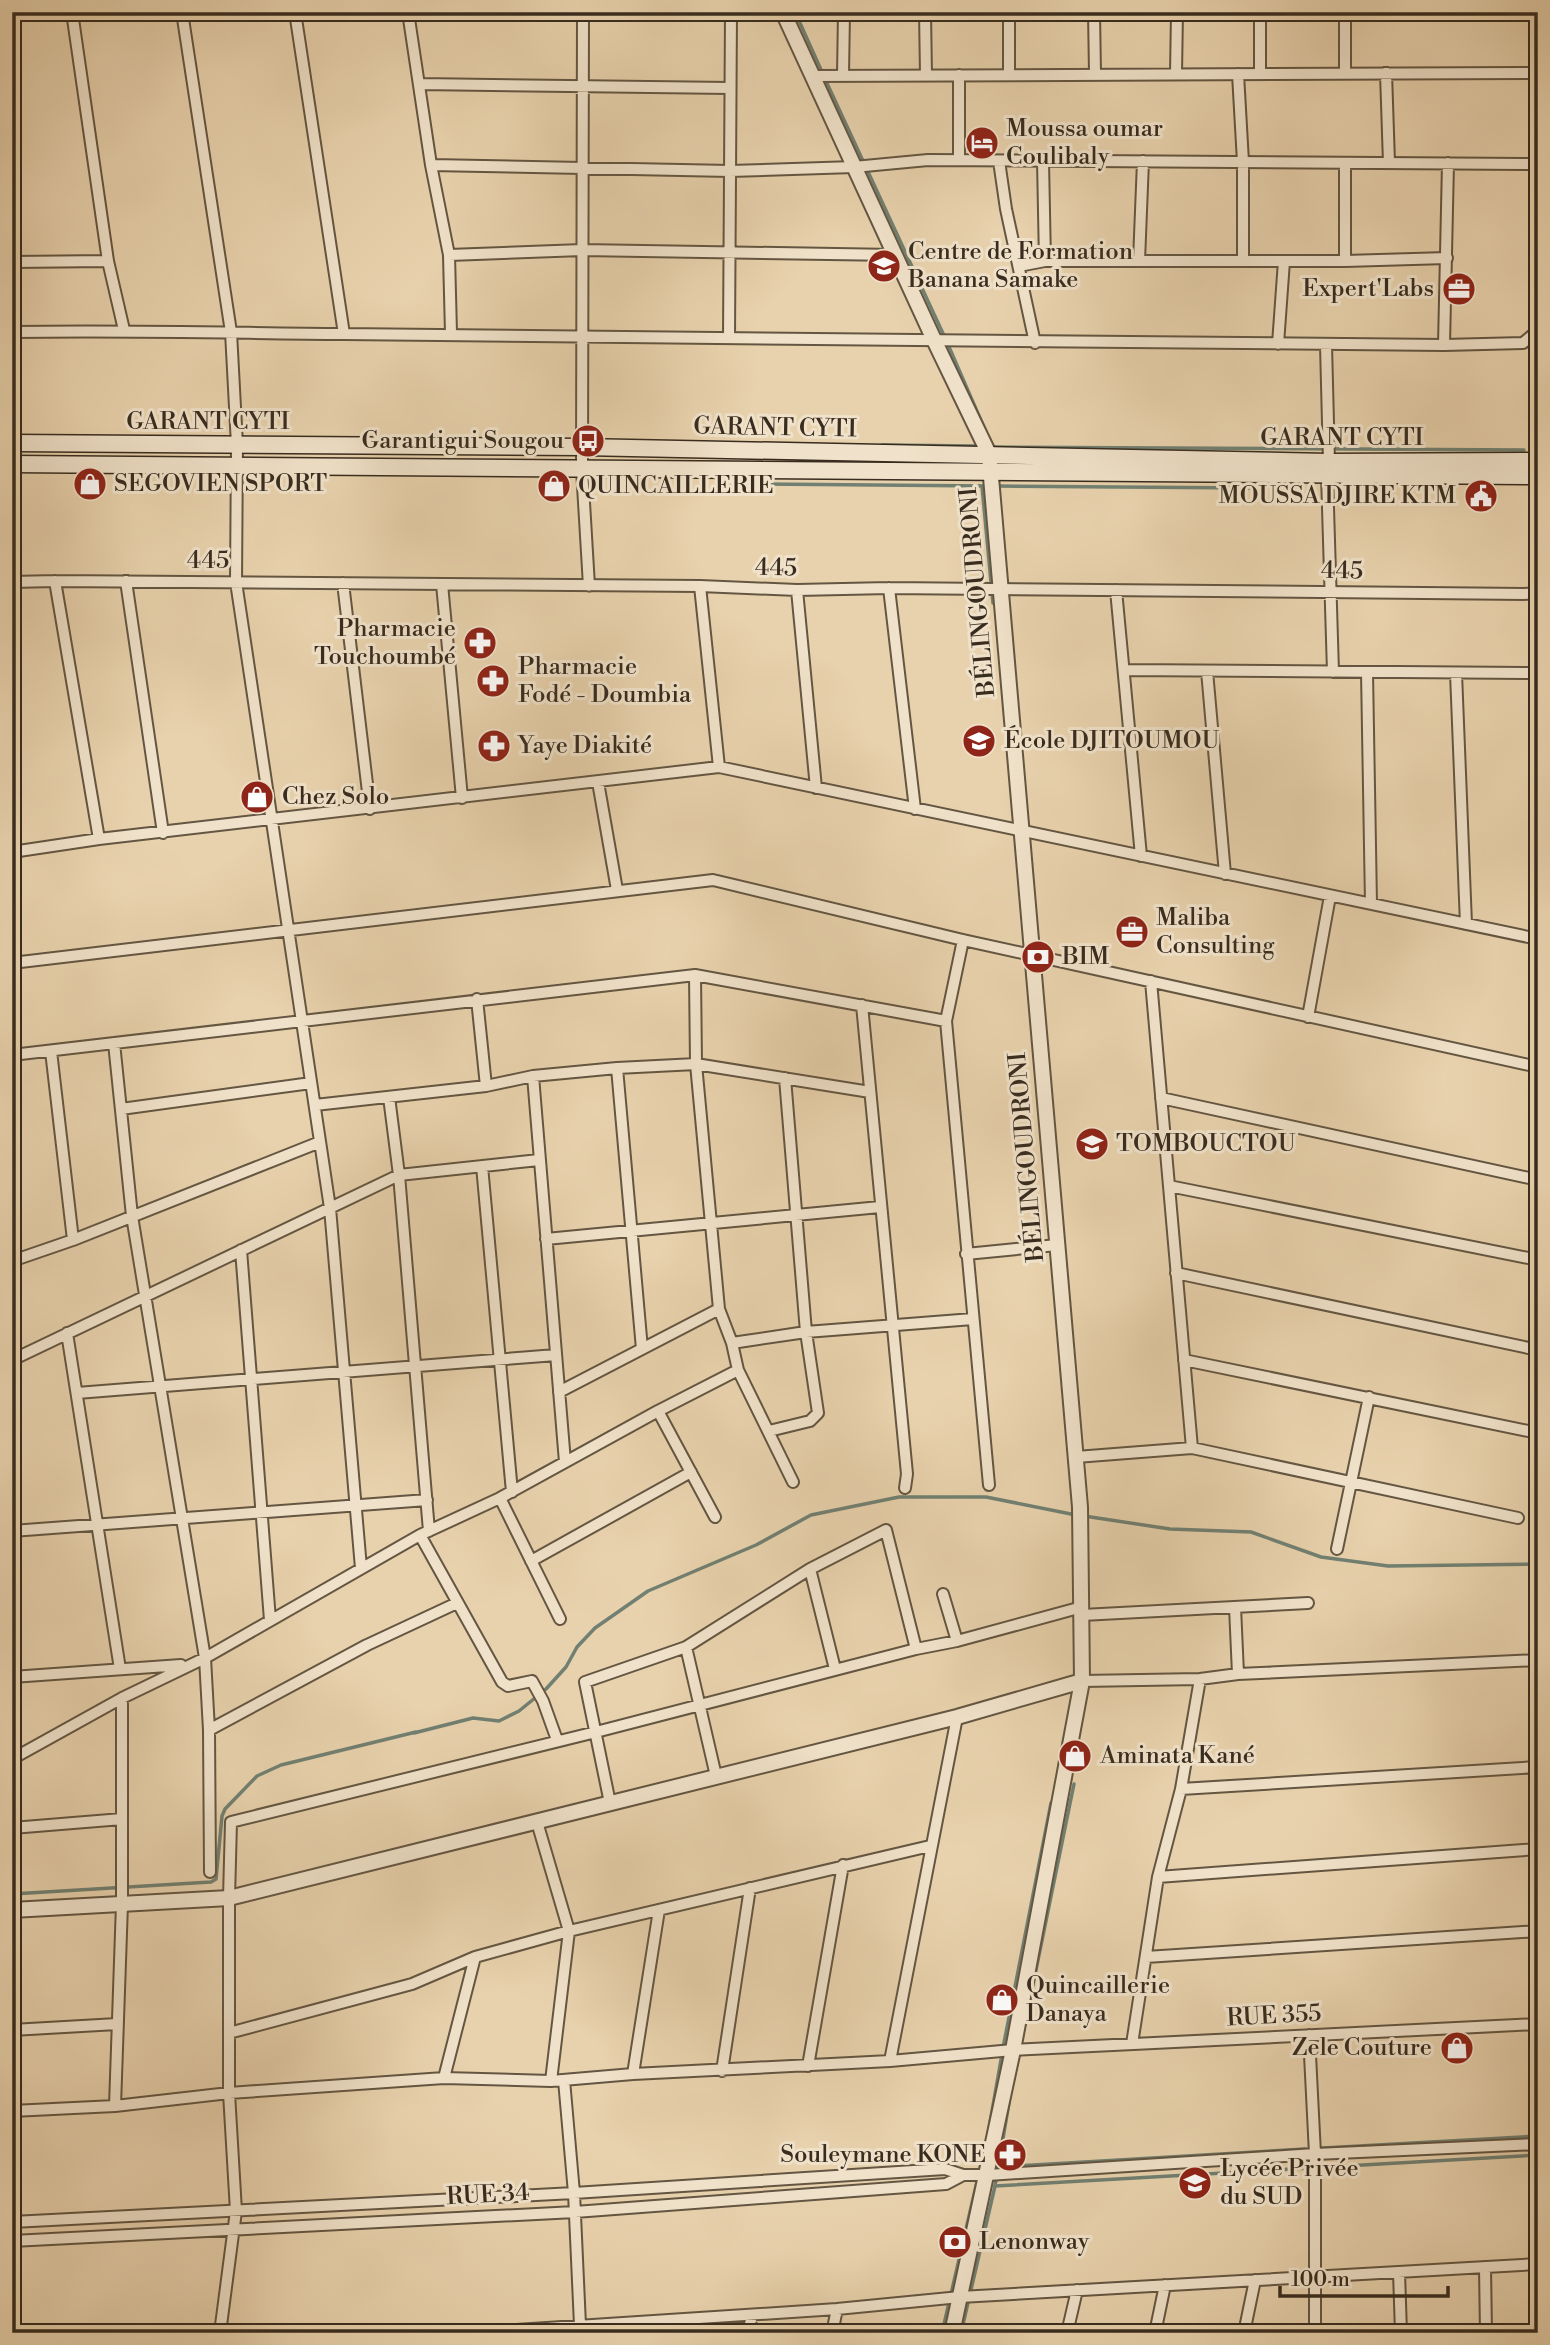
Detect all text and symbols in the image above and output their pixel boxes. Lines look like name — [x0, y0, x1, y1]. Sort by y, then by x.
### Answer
place label: Moussa oumar Coulibaly — [1006, 114, 1163, 172]
hotel icon: Moussa oumar Coulibaly — [963, 124, 1001, 162]
place label: Centre de Formation Banana Samake — [907, 237, 1133, 295]
school or university icon: Centre de Formation Banana Samake — [865, 247, 903, 285]
office icon: Expert'Labs — [1440, 270, 1478, 308]
place label: Expert'Labs — [1302, 274, 1434, 304]
street label: GARANT CYTI — [126, 407, 290, 437]
street label: GARANT CYTI — [693, 412, 857, 444]
bus stop icon: Garantigui Sougou — [569, 422, 607, 460]
street label: GARANT CYTI — [1260, 423, 1424, 453]
place label: Garantigui Sougou — [362, 426, 564, 456]
shop icon: SEGOVIEN SPORT — [71, 465, 109, 503]
shop icon: QUINCAILLERIE — [535, 467, 573, 505]
place label: SEGOVIEN SPORT — [114, 469, 327, 499]
place label: QUINCAILLERIE — [578, 471, 774, 501]
public building icon: MOUSSA DJIRE KTM — [1462, 477, 1500, 515]
place label: MOUSSA DJIRE KTM — [1218, 481, 1456, 511]
street label: BÉLINGOUDRONI — [953, 486, 1002, 699]
street label: 445 — [187, 546, 229, 576]
street label: 445 — [755, 553, 797, 583]
street label: 445 — [1321, 556, 1363, 586]
place label: Pharmacie Touchoumbé — [314, 614, 456, 672]
pharmacy icon: Pharmacie Touchoumbé — [461, 624, 499, 662]
place label: Pharmacie Fodé - Doumbia — [518, 652, 692, 710]
pharmacy icon: Pharmacie Fodé - Doumbia — [474, 662, 512, 700]
school or university icon: École DJITOUMOU — [960, 722, 998, 760]
place label: École DJITOUMOU — [1004, 725, 1220, 756]
pharmacy icon: Yaye Diakité — [475, 727, 513, 765]
place label: Yaye Diakité — [516, 731, 652, 761]
shop icon: Chez Solo — [238, 778, 276, 816]
place label: Chez Solo — [282, 782, 389, 812]
place label: Maliba Consulting — [1156, 903, 1275, 961]
office icon: Maliba Consulting — [1113, 913, 1151, 951]
bank icon: BIM — [1019, 938, 1057, 976]
place label: BIM — [1061, 942, 1109, 972]
street label: BÉLINGOUDRONI — [1002, 1051, 1051, 1264]
school or university icon: TOMBOUCTOU — [1073, 1125, 1111, 1163]
place label: TOMBOUCTOU — [1116, 1129, 1296, 1159]
shop icon: Aminata Kané — [1056, 1737, 1094, 1775]
place label: Aminata Kané — [1099, 1741, 1255, 1771]
place label: Quincaillerie Danaya — [1026, 1971, 1170, 2029]
shop icon: Quincaillerie Danaya — [983, 1981, 1021, 2019]
street label: RUE 355 — [1226, 1999, 1322, 2033]
shop icon: Zele Couture — [1438, 2029, 1476, 2067]
place label: Zele Couture — [1292, 2033, 1432, 2063]
pharmacy icon: Souleymane KONE — [991, 2136, 1029, 2174]
place label: Souleymane KONE — [780, 2140, 986, 2170]
place label: Lycée Privée du SUD — [1220, 2154, 1359, 2212]
school or university icon: Lycée Privée du SUD — [1176, 2164, 1214, 2202]
street label: RUE 34 — [446, 2178, 530, 2212]
bank icon: Lenonway — [936, 2223, 974, 2261]
place label: Lenonway — [979, 2227, 1090, 2257]
scale bar — [1280, 2254, 1448, 2298]
text: 100 m — [1291, 2267, 1350, 2293]

